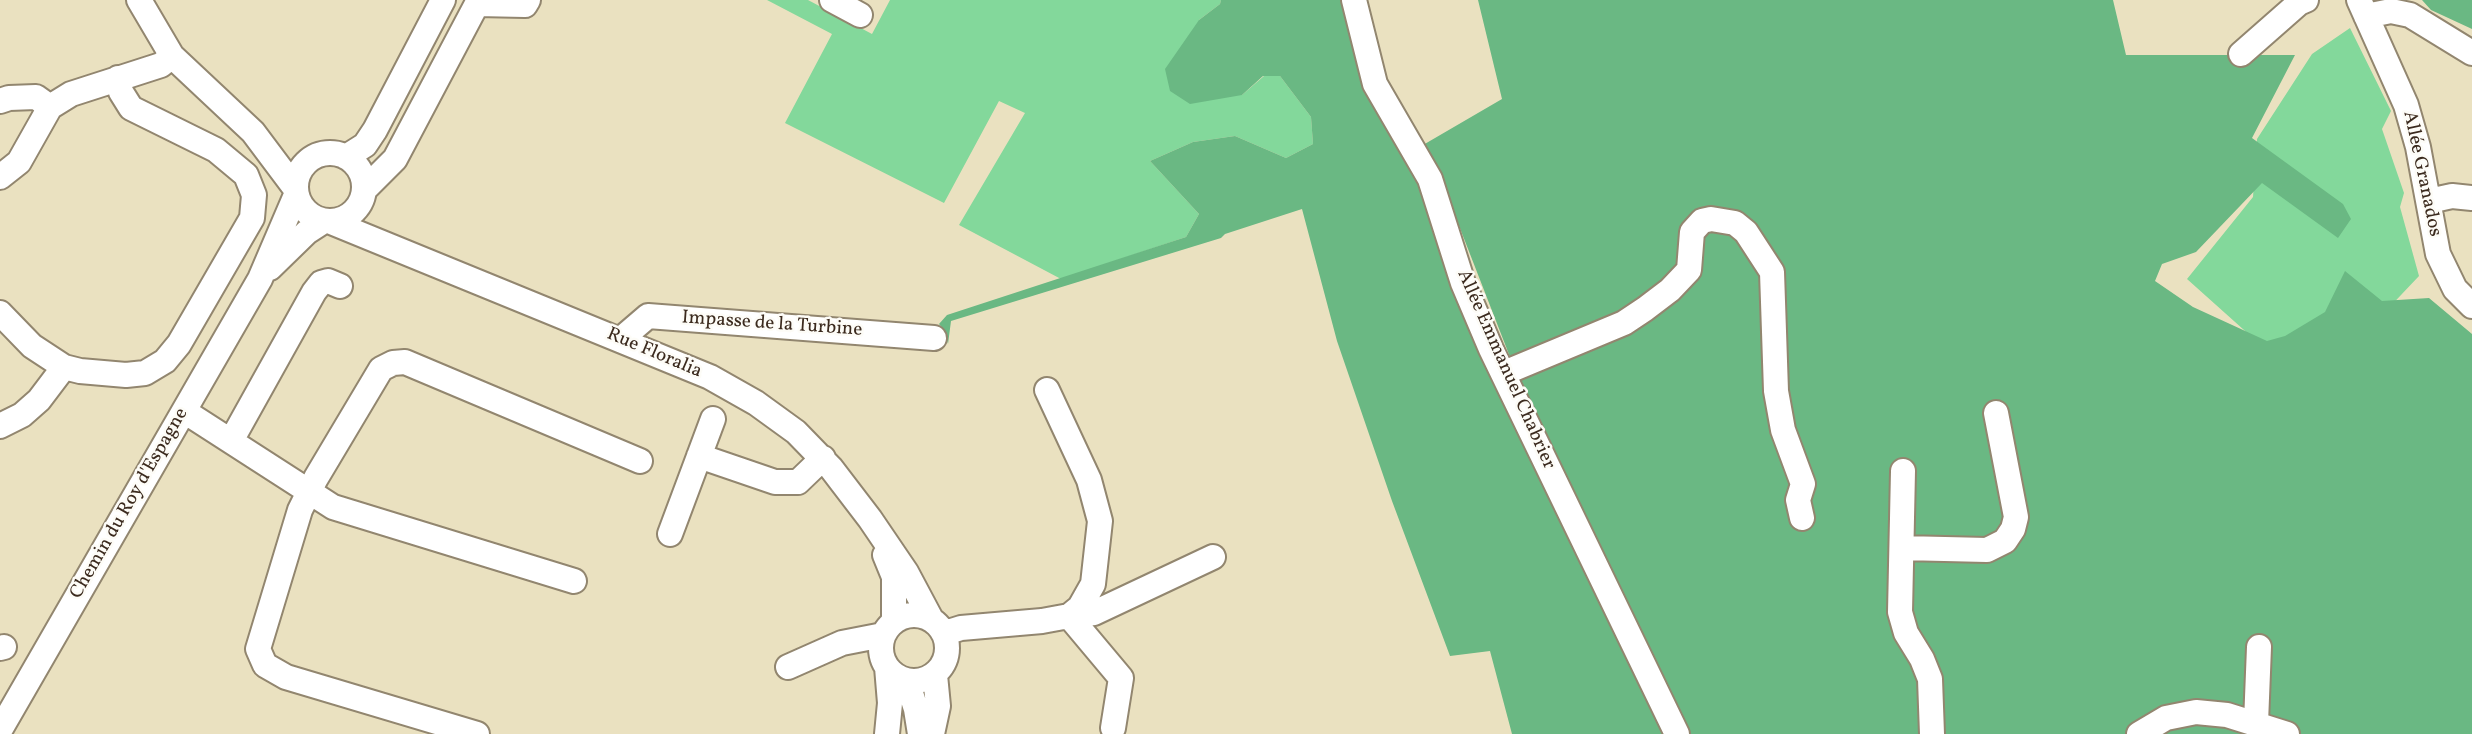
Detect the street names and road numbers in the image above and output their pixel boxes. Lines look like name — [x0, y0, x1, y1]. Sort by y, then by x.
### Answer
street label: Allée Granados — [2397, 109, 2445, 239]
street label: Allée Emmanuel Chabrier — [1451, 267, 1559, 473]
street label: Impasse de la Turbine — [681, 307, 863, 343]
street label: Rue Floralia — [603, 324, 705, 384]
street label: Chemin du Roy d'Espagne — [66, 405, 194, 603]

